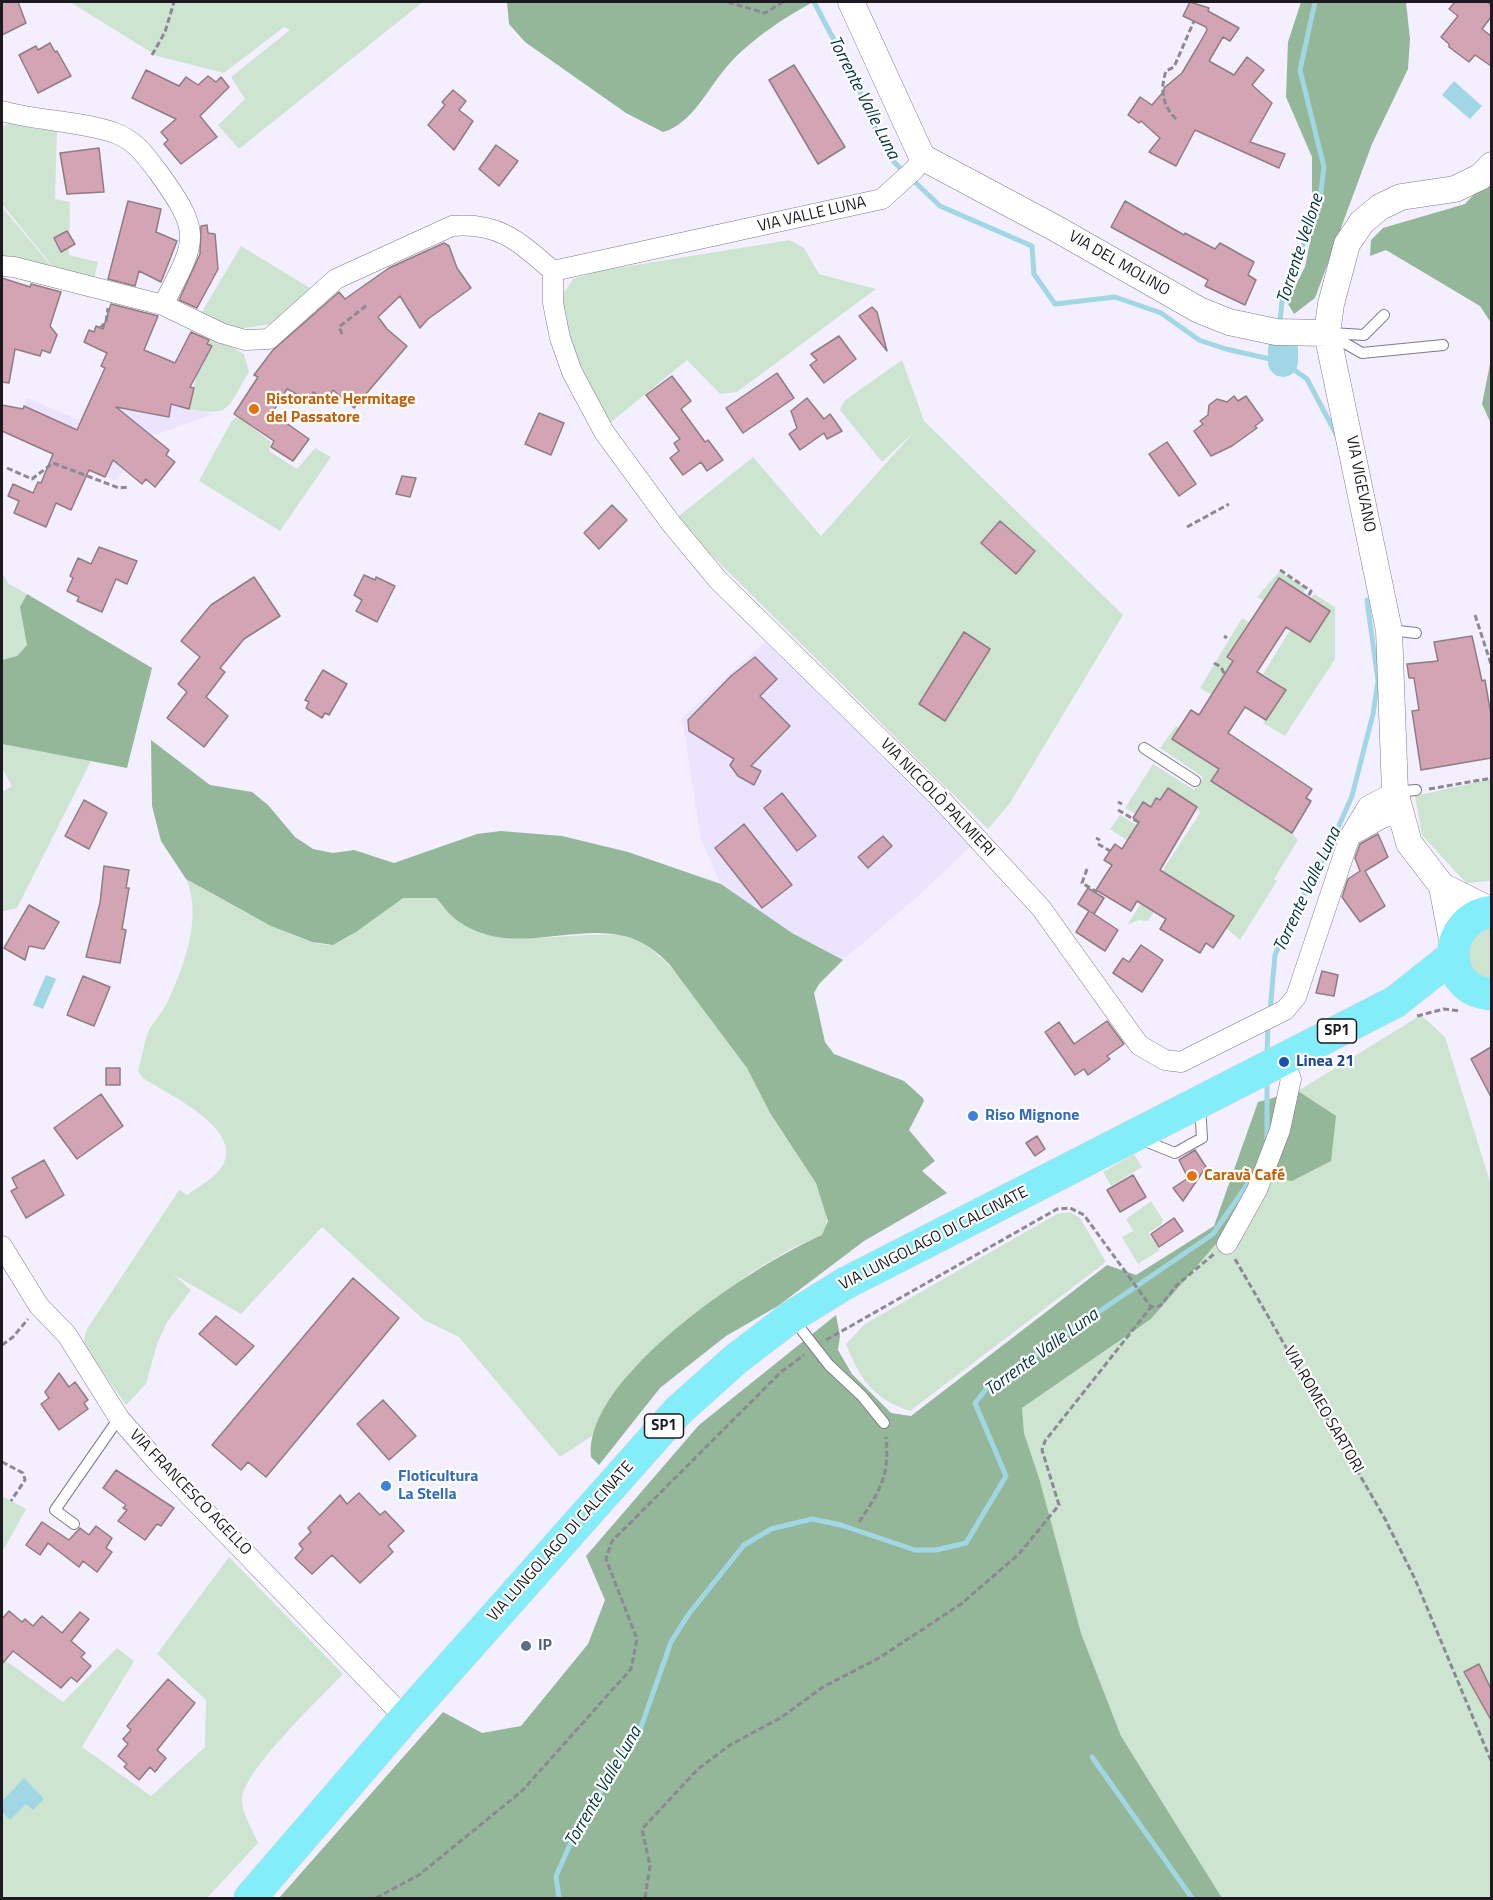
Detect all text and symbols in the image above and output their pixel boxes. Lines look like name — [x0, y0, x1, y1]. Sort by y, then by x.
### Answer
water label: Torrente Valle Luna — [823, 33, 903, 163]
water label: Torrente Vellone — [1273, 192, 1329, 306]
street label: VIA VALLE LUNA — [756, 193, 868, 237]
street label: VIA DEL MOLINO — [1065, 227, 1173, 301]
place label: Ristorante Hermitage del Passatore — [266, 390, 416, 428]
marker: Ristorante Hermitage del Passatore — [247, 402, 261, 416]
street label: VIA VIGEVANO — [1341, 434, 1379, 534]
street label: VIA NICCOLÒ PALMIERI — [876, 735, 998, 861]
water label: Torrente Valle Luna — [1270, 824, 1346, 956]
road number: SP1 — [1318, 1019, 1356, 1043]
place label: Linea 21 — [1296, 1052, 1354, 1072]
marker: Linea 21 — [1277, 1055, 1291, 1069]
place label: Riso Mignone — [985, 1106, 1079, 1126]
marker: Riso Mignone — [966, 1109, 980, 1123]
place label: Caravà Café — [1204, 1166, 1285, 1186]
marker: Caravà Café — [1185, 1169, 1199, 1183]
street label: VIA LUNGOLAGO DI CALCINATE — [836, 1183, 1032, 1295]
water label: Torrente Valle Luna — [981, 1305, 1103, 1401]
street label: VIA ROMEO SARTORI — [1279, 1343, 1367, 1477]
road number: SP1 — [644, 1414, 684, 1438]
street label: VIA FRANCESCO AGELLO — [125, 1426, 255, 1560]
street label: VIA LUNGOLAGO DI CALCINATE — [484, 1458, 638, 1626]
place label: Floticultura La Stella — [398, 1467, 478, 1505]
marker: Floticultura La Stella — [379, 1479, 393, 1493]
place label: IP — [538, 1636, 552, 1656]
marker: IP — [519, 1639, 533, 1653]
water label: Torrente Valle Luna — [561, 1723, 647, 1851]

